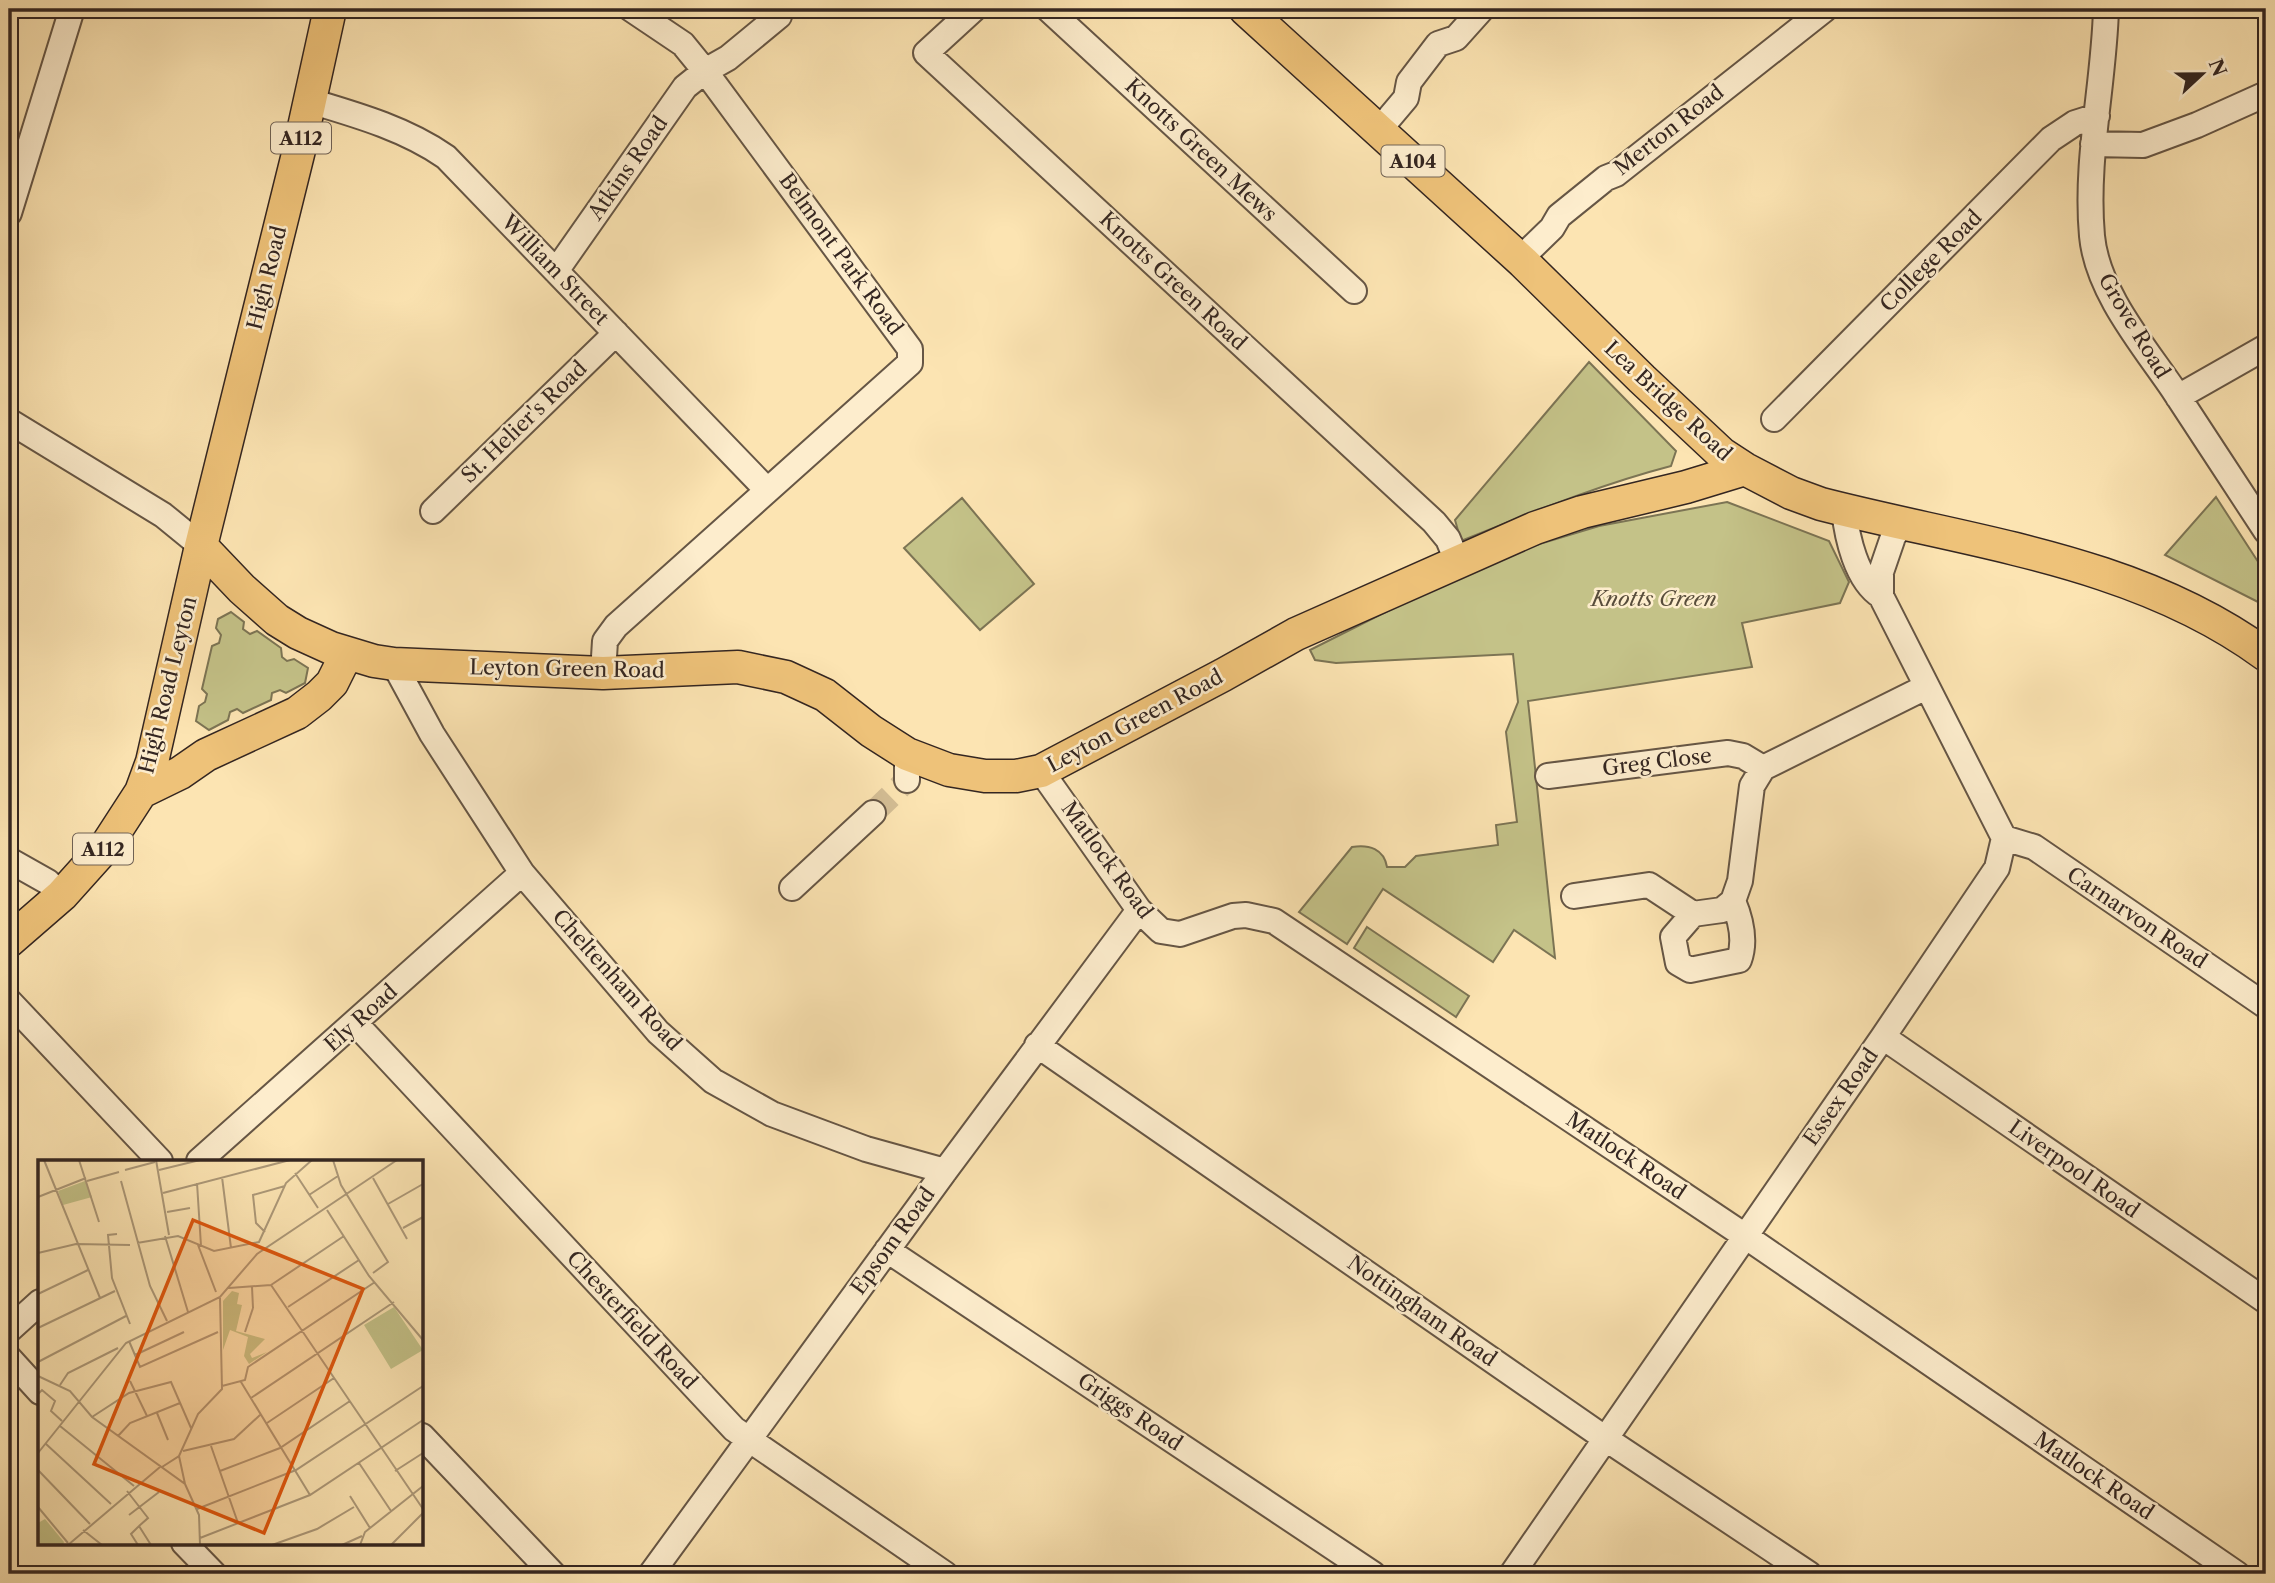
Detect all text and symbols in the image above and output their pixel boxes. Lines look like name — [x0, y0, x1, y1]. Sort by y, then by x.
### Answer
north arrow — [2166, 38, 2236, 108]
text: N — [2204, 56, 2231, 80]
street label: Knotts Green Mews — [1120, 73, 1282, 226]
street label: Merton Road — [1609, 79, 1729, 180]
street label: Atkins Road — [582, 111, 673, 225]
road number: A112 — [271, 122, 331, 154]
road number: A104 — [1382, 146, 1444, 176]
street label: Belmont Park Road — [774, 168, 909, 340]
street label: College Road — [1875, 204, 1987, 317]
street label: Knotts Green Road — [1095, 206, 1252, 355]
street label: William Street — [496, 208, 615, 331]
street label: High Road — [242, 223, 292, 332]
street label: Grove Road — [2093, 269, 2176, 383]
street label: Lea Bridge Road — [1600, 335, 1737, 466]
street label: St. Helier's Road — [456, 355, 592, 488]
park label: Knotts Green — [1589, 586, 1717, 611]
street label: High Road Leyton — [133, 594, 202, 776]
street label: Leyton Green Road — [469, 654, 665, 683]
street label: Leyton Green Road — [1043, 664, 1227, 777]
street label: Greg Close — [1601, 742, 1713, 781]
street label: Matlock Road — [1056, 796, 1158, 923]
road number: A112 — [73, 834, 133, 864]
street label: Carnarvon Road — [2063, 861, 2212, 974]
street label: Cheltenham Road — [548, 904, 687, 1055]
street label: Ely Road — [319, 978, 402, 1057]
street label: Essex Road — [1798, 1043, 1883, 1150]
street label: Matlock Road — [1562, 1106, 1691, 1205]
street label: Liverpool Road — [2004, 1114, 2145, 1223]
inset map — [38, 1160, 424, 1544]
street label: Epsom Road — [845, 1182, 940, 1299]
street label: Chesterfield Road — [562, 1245, 703, 1394]
street label: Nottingham Road — [1343, 1250, 1502, 1372]
street label: Griggs Road — [1073, 1367, 1188, 1456]
street label: Matlock Road — [2030, 1426, 2159, 1525]

